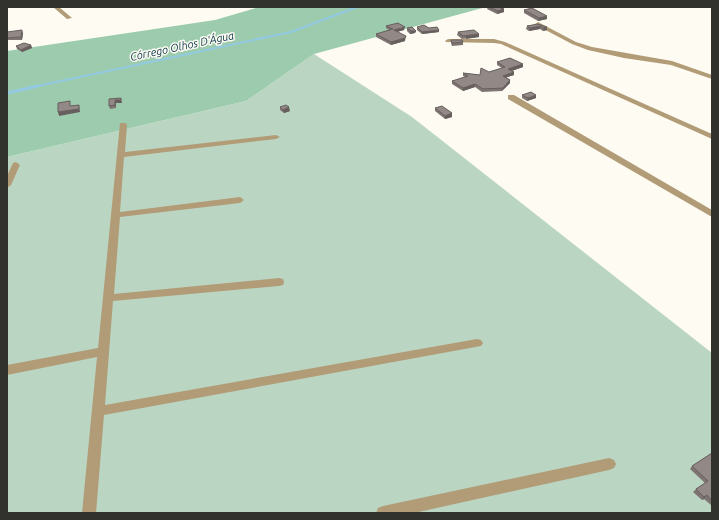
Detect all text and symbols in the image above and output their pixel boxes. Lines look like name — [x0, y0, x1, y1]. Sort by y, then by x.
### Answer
water label: Córrego Olhos D'Água — [129, 28, 235, 63]

